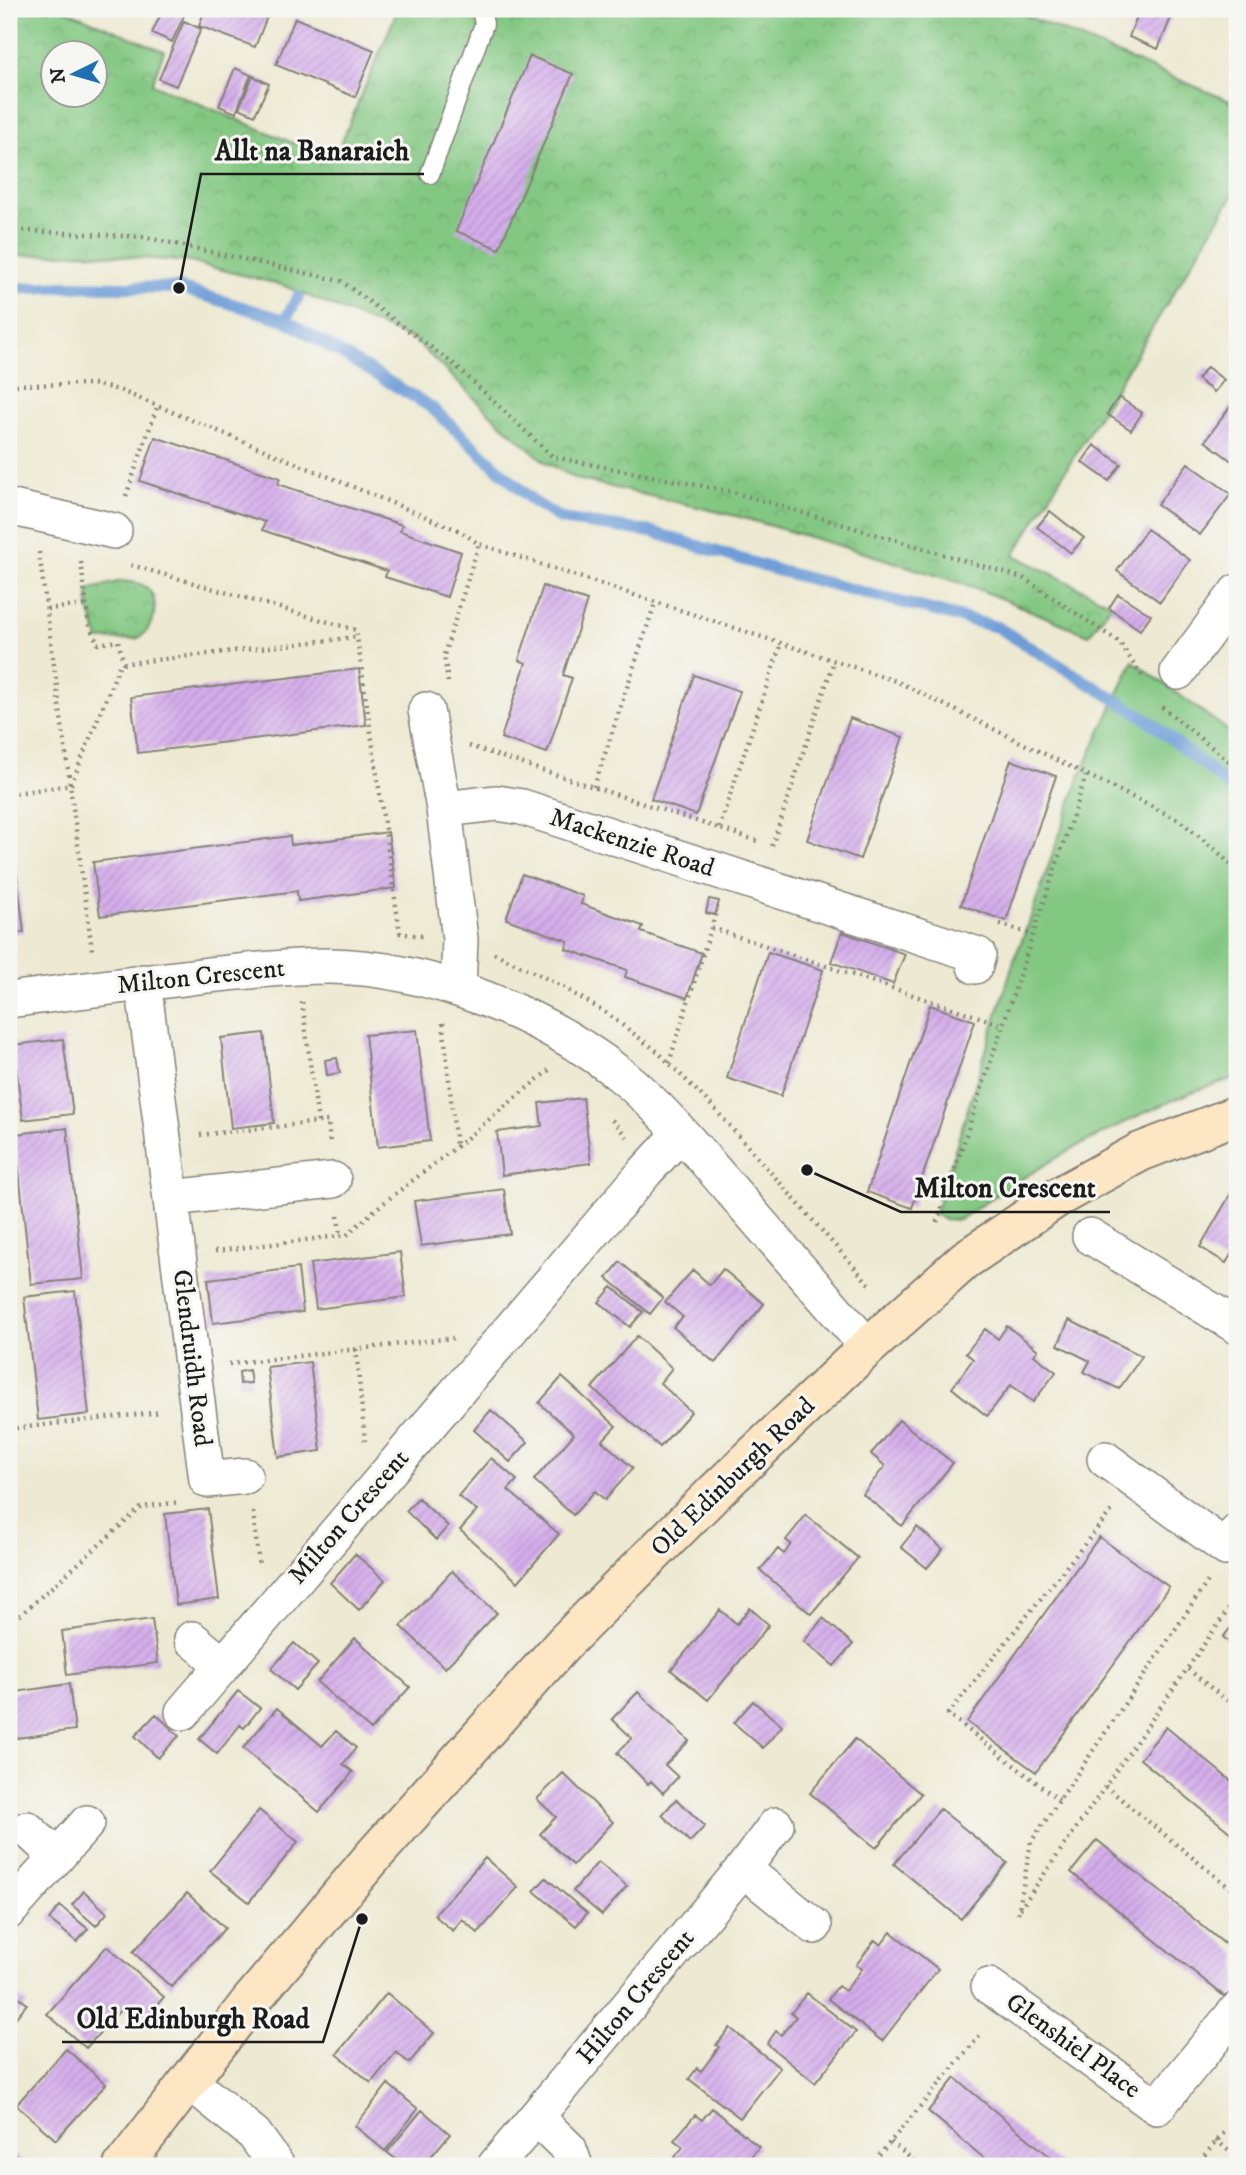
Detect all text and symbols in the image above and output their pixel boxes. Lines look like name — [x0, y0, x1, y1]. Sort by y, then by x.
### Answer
north arrow — [38, 38, 108, 108]
text: N — [46, 66, 71, 84]
callout: Allt na Banaraich — [201, 125, 424, 174]
text: Allt na Banaraich — [214, 134, 410, 169]
street label: Mackenzie Road — [546, 801, 719, 885]
street label: Milton Crescent — [116, 952, 286, 1002]
callout: Milton Crescent — [901, 1163, 1110, 1212]
text: Milton Crescent — [914, 1171, 1096, 1206]
street label: Glendruidh Road — [165, 1268, 219, 1448]
street label: Old Edinburgh Road — [644, 1390, 822, 1564]
street label: Milton Crescent — [281, 1443, 417, 1591]
street label: Hilton Crescent — [570, 1923, 702, 2071]
street label: Glenshiel Place — [999, 1986, 1147, 2106]
callout: Old Edinburgh Road — [62, 1993, 323, 2042]
text: Old Edinburgh Road — [77, 2002, 311, 2037]

